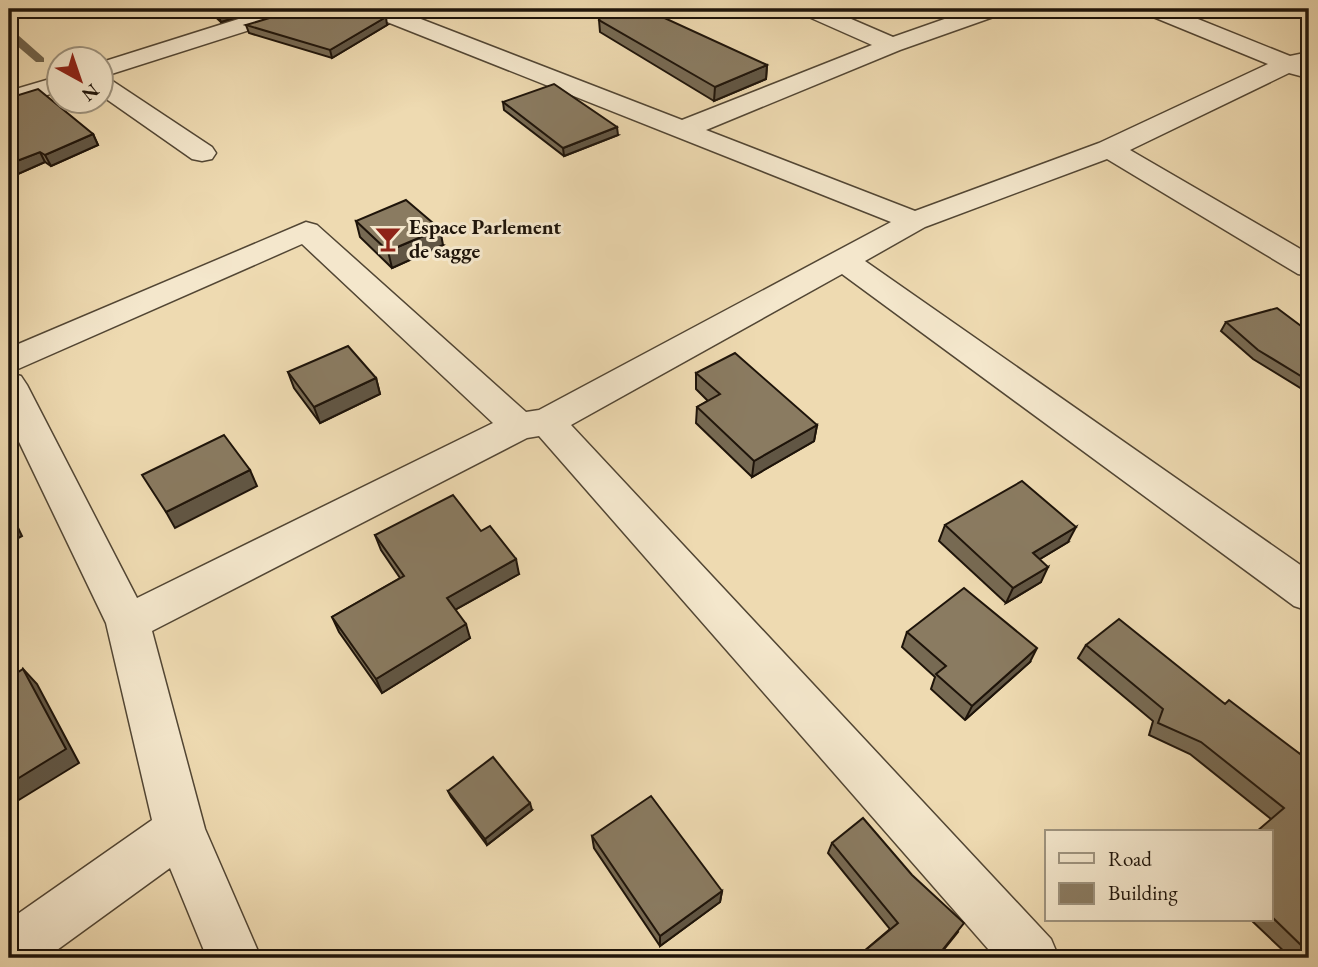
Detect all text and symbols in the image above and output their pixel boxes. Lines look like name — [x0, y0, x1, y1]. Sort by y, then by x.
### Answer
north arrow — [46, 46, 116, 116]
text: N — [76, 78, 105, 108]
place label: Espace Parlement de sagge — [409, 213, 561, 264]
bar icon: Espace Parlement de sagge — [373, 224, 403, 254]
legend — [1045, 830, 1272, 922]
text: Road — [1108, 845, 1152, 872]
text: Building — [1108, 879, 1178, 906]

